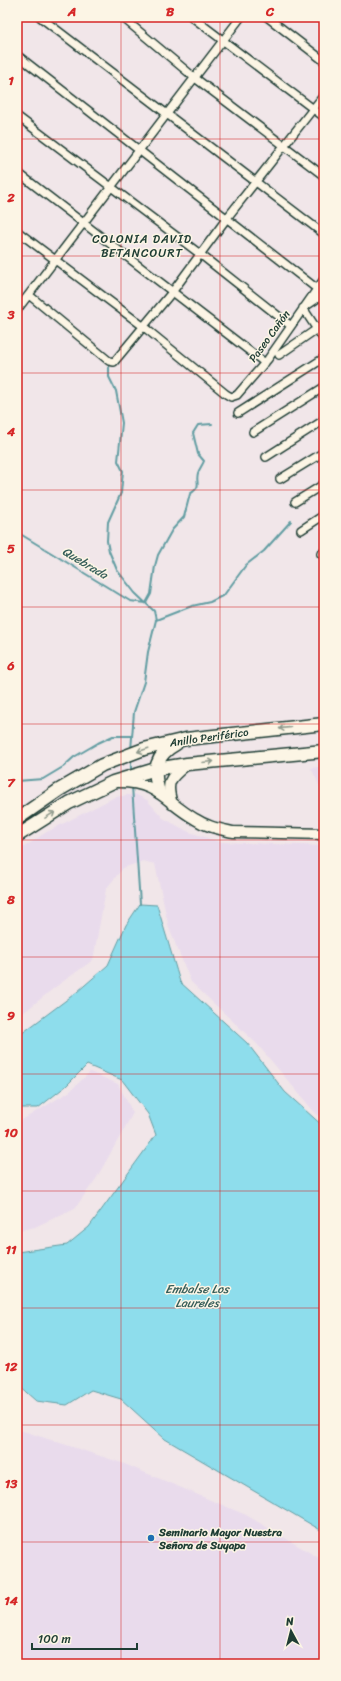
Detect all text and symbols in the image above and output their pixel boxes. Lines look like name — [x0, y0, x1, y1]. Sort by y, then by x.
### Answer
text: A — [67, 0, 76, 23]
text: B — [166, 0, 175, 23]
text: C — [265, 0, 275, 23]
text: 1 — [8, 69, 14, 92]
text: 2 — [6, 186, 15, 209]
district label: COLONIA DAVID BETANCOURT — [92, 228, 192, 264]
text: 3 — [6, 303, 15, 326]
street label: Paseo Cañón — [244, 306, 295, 367]
text: 4 — [6, 420, 16, 443]
text: 5 — [7, 537, 15, 560]
water label: Quebrada — [58, 541, 113, 586]
text: 6 — [6, 654, 15, 677]
street label: Anillo Periférico — [167, 722, 250, 753]
one-way arrow — [279, 724, 292, 731]
one-way arrow — [138, 746, 150, 754]
one-way arrow — [201, 758, 214, 765]
text: 7 — [7, 771, 16, 794]
one-way arrow — [44, 811, 56, 819]
text: 8 — [6, 888, 15, 911]
text: 9 — [7, 1004, 15, 1027]
text: 10 — [4, 1121, 18, 1144]
text: 11 — [5, 1238, 17, 1261]
water label: Embalse Los Laureles — [165, 1278, 230, 1314]
text: 12 — [4, 1355, 18, 1378]
text: 13 — [5, 1472, 18, 1495]
place label: Seminario Mayor Nuestra Señora de Suyapa — [158, 1523, 282, 1555]
marker: Seminario Mayor Nuestra Señora de Suyapa — [146, 1533, 156, 1543]
text: 14 — [4, 1589, 19, 1612]
north arrow — [271, 1611, 311, 1651]
text: N — [284, 1612, 295, 1632]
scale bar — [32, 1625, 137, 1651]
text: 100 m — [38, 1628, 71, 1650]

